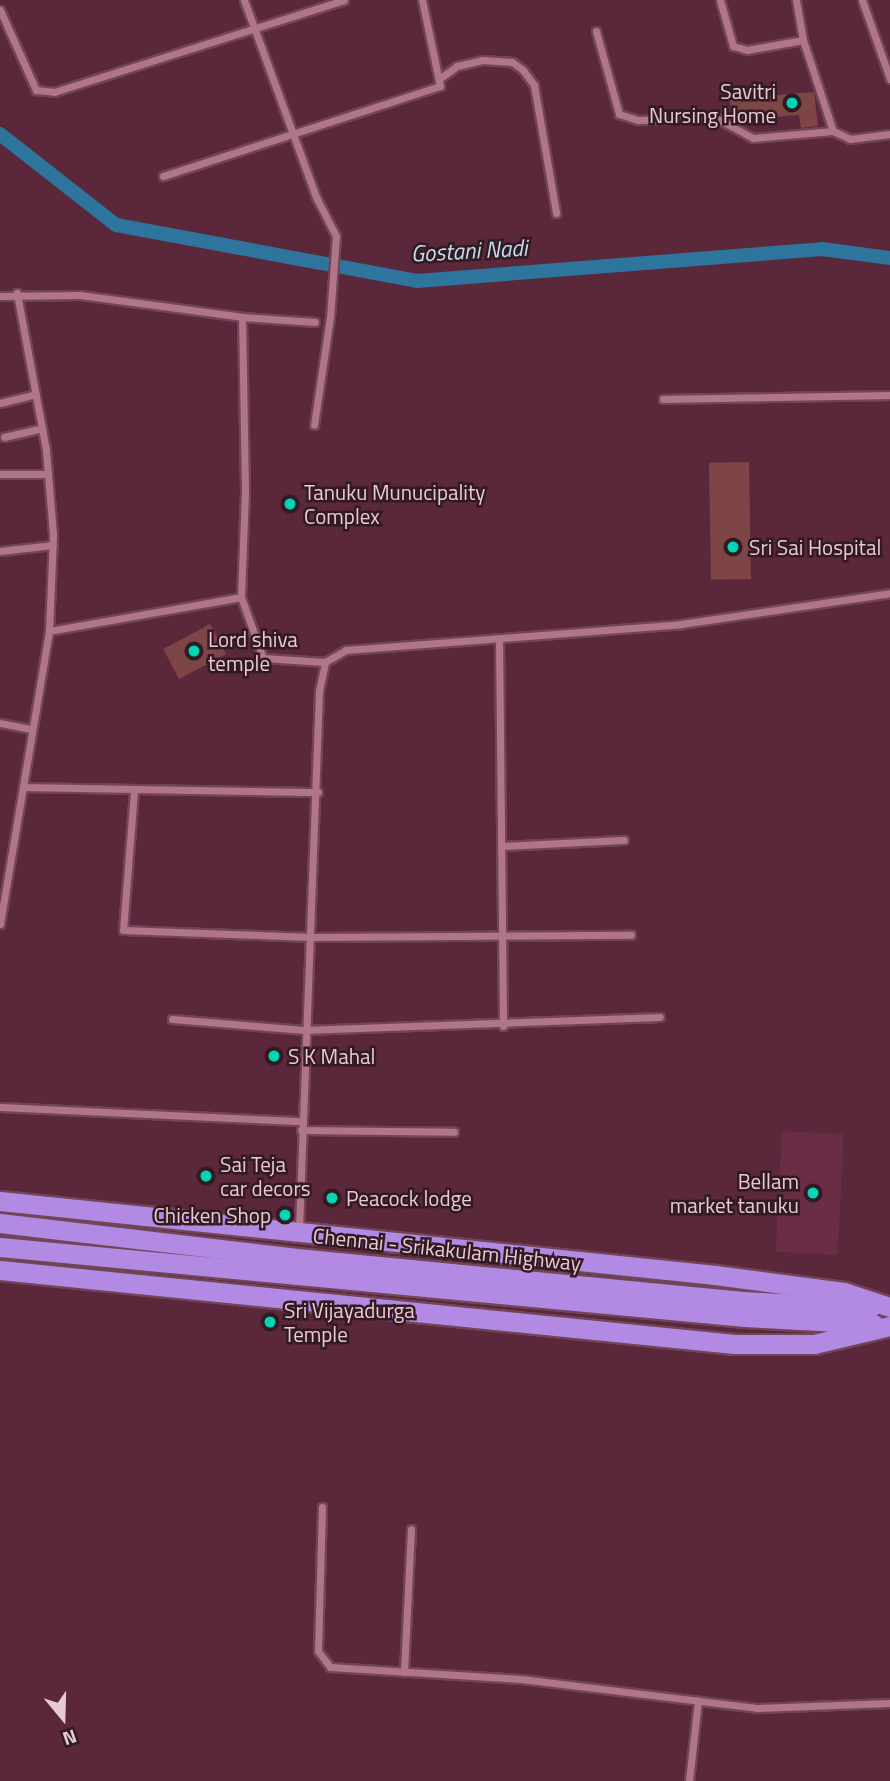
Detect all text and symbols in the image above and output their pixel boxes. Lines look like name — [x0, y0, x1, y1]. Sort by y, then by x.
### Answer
place label: Savitri Nursing Home — [649, 78, 776, 128]
marker: Savitri Nursing Home — [782, 93, 802, 113]
water label: Gostani Nadi — [410, 234, 528, 268]
place label: Tanuku Munucipality Complex — [304, 479, 485, 529]
marker: Tanuku Munucipality Complex — [282, 496, 298, 512]
place label: Sri Sai Hospital — [749, 534, 881, 560]
marker: Sri Sai Hospital — [723, 537, 743, 557]
place label: Lord shiva temple — [208, 626, 298, 676]
marker: Lord shiva temple — [186, 643, 202, 659]
place label: S K Mahal — [288, 1043, 375, 1069]
marker: S K Mahal — [266, 1048, 282, 1064]
place label: Sai Teja car decors — [220, 1151, 310, 1201]
marker: Sai Teja car decors — [198, 1168, 214, 1184]
place label: Bellam market tanuku — [670, 1168, 799, 1218]
place label: Peacock lodge — [346, 1185, 472, 1211]
marker: Bellam market tanuku — [805, 1185, 821, 1201]
marker: Peacock lodge — [324, 1190, 340, 1206]
place label: Chicken Shop — [153, 1202, 271, 1228]
marker: Chicken Shop — [277, 1207, 293, 1223]
street label: Chennai - Srikakulam Highway — [312, 1222, 582, 1276]
place label: Sri Vijayadurga Temple — [284, 1297, 415, 1347]
marker: Sri Vijayadurga Temple — [262, 1314, 278, 1330]
north arrow — [28, 1683, 98, 1753]
text: N — [59, 1722, 81, 1754]

